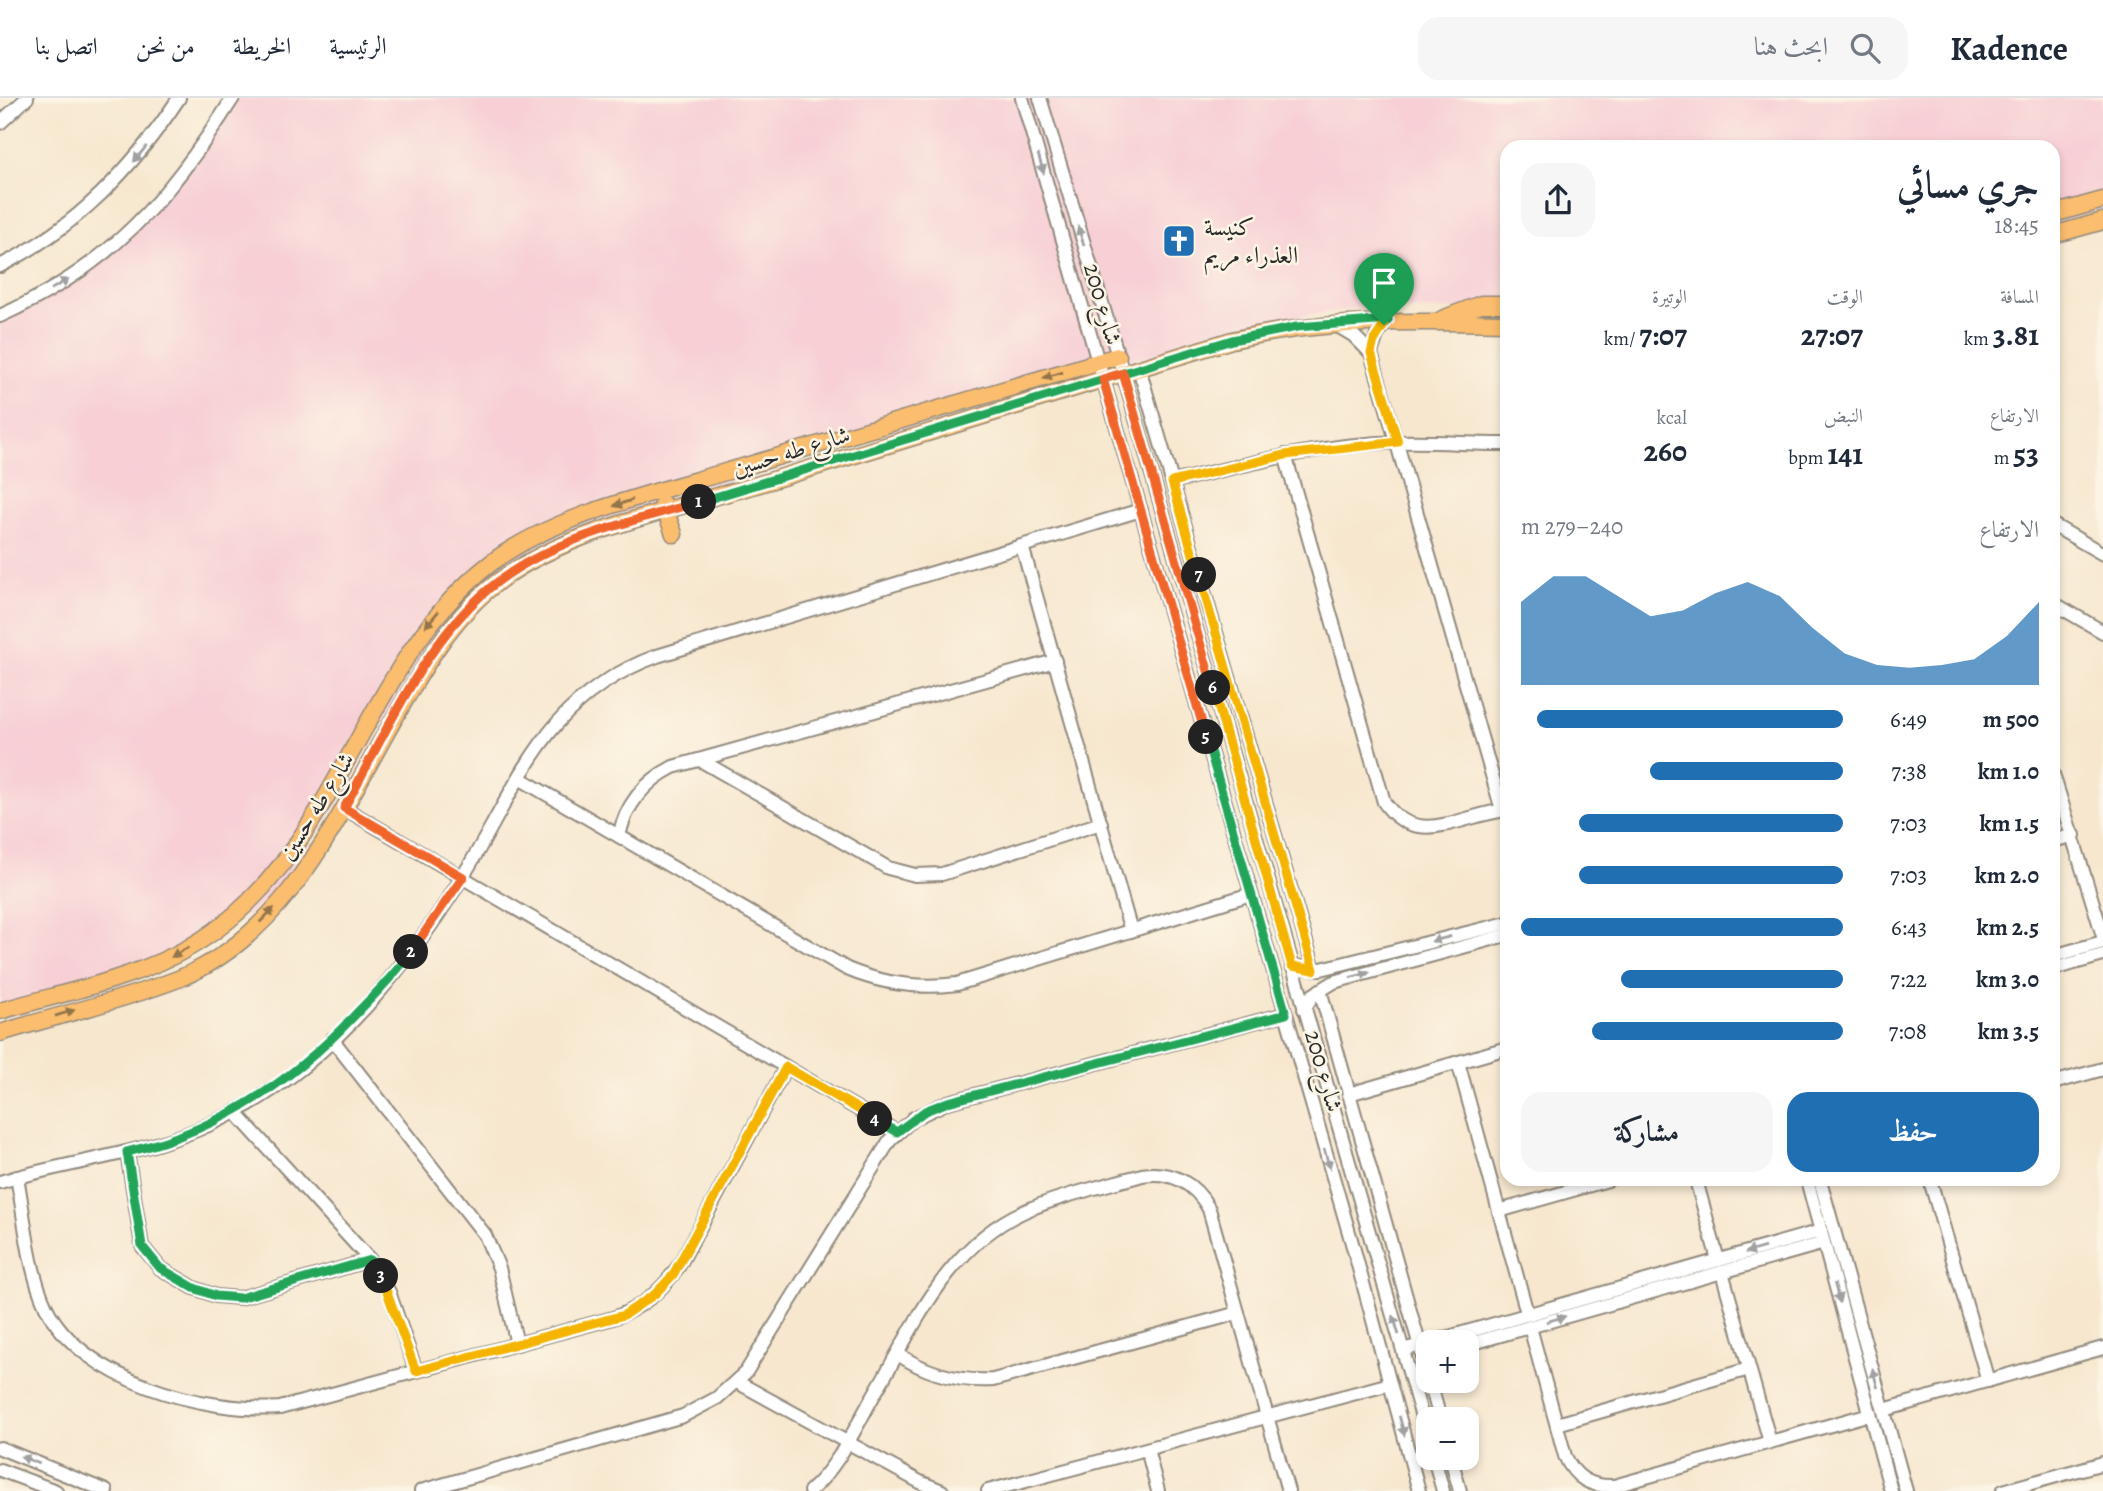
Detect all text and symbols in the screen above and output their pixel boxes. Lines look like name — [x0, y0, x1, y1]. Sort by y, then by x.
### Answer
search box — [1418, 17, 1908, 80]
text: Kadence — [1950, 26, 2068, 71]
text: ابحث هنا — [1754, 29, 1828, 64]
icon: search — [1846, 29, 1884, 67]
text: اتصل بنا — [35, 30, 98, 62]
text: من نحن — [136, 30, 195, 62]
text: الخريطة — [233, 30, 291, 62]
text: الرئيسية — [329, 30, 387, 62]
one-way arrow — [132, 144, 147, 162]
one-way arrow — [1036, 153, 1047, 175]
text: جري مسائي — [1897, 158, 2039, 210]
button: share — [1521, 163, 1595, 237]
text: 18:45 — [1994, 210, 2039, 241]
place label: كنيسة العذراء مريم — [1204, 211, 1298, 276]
church icon: كنيسة العذراء مريم — [1160, 222, 1198, 260]
one-way arrow — [1075, 225, 1086, 246]
pin — [1354, 253, 1414, 325]
street label: شارع 200 — [1072, 260, 1130, 350]
icon: arrive — [1365, 264, 1403, 302]
one-way arrow — [51, 278, 70, 291]
text: الوتيرة — [1652, 284, 1687, 310]
text: الوقت — [1827, 284, 1863, 310]
text: المسافة — [2000, 284, 2039, 310]
text: 7:07 — [1639, 315, 1687, 355]
text: 27:07 — [1801, 315, 1863, 355]
text: 3.81 — [1993, 315, 2039, 355]
text: /km — [1604, 326, 1639, 352]
text: km — [1964, 326, 1993, 352]
one-way arrow — [1041, 370, 1063, 381]
text: النبض — [1824, 403, 1863, 429]
text: الارتفاع — [1990, 403, 2039, 429]
text: kcal — [1657, 405, 1687, 431]
street label: شارع طه حسين — [728, 418, 855, 488]
text: 260 — [1643, 431, 1687, 471]
text: 141 — [1827, 434, 1863, 474]
text: 53 — [2013, 434, 2039, 474]
text: bpm — [1788, 445, 1827, 471]
text: m — [1994, 445, 2013, 471]
pin: 1 — [682, 484, 716, 520]
text: 1 — [695, 488, 702, 514]
one-way arrow — [613, 499, 634, 509]
text: 240–279 m — [1521, 511, 1623, 542]
text: الارتفاع — [1979, 514, 2039, 545]
pin: 7 — [1182, 558, 1216, 592]
text: 7 — [1194, 561, 1203, 587]
one-way arrow — [425, 610, 440, 628]
pin: 6 — [1196, 670, 1230, 706]
text: 6 — [1208, 674, 1217, 700]
text: 6:49 — [1890, 704, 1927, 735]
text: 500 m — [1983, 704, 2039, 735]
pin: 5 — [1188, 720, 1224, 754]
text: 5 — [1201, 723, 1210, 749]
street label: شارع طه حسين — [270, 746, 365, 868]
text: 7:38 — [1891, 756, 1927, 787]
text: 1.0 km — [1978, 756, 2039, 787]
text: 7:03 — [1890, 808, 1927, 839]
text: 1.5 km — [1979, 808, 2039, 839]
text: 7:03 — [1890, 860, 1927, 891]
text: 2.0 km — [1975, 860, 2039, 891]
one-way arrow — [258, 907, 275, 924]
text: 6:43 — [1891, 912, 1927, 943]
text: 2.5 km — [1977, 912, 2039, 943]
pin: 2 — [394, 934, 428, 970]
one-way arrow — [1429, 934, 1451, 945]
text: 2 — [406, 938, 415, 964]
one-way arrow — [170, 946, 190, 958]
text: 7:22 — [1890, 964, 1927, 995]
text: 3.0 km — [1976, 964, 2039, 995]
one-way arrow — [1350, 969, 1371, 979]
one-way arrow — [55, 1007, 76, 1018]
text: 7:08 — [1888, 1016, 1927, 1047]
text: 3.5 km — [1978, 1016, 2039, 1047]
street label: شارع 200 — [1293, 1027, 1351, 1117]
button: مشاركة — [1521, 1092, 1773, 1172]
button: حفظ — [1787, 1092, 2039, 1172]
pin: 4 — [858, 1102, 892, 1136]
text: 4 — [870, 1105, 879, 1131]
one-way arrow — [1323, 1149, 1333, 1170]
one-way arrow — [1744, 1245, 1765, 1255]
pin: 3 — [364, 1258, 398, 1294]
text: 3 — [376, 1262, 385, 1288]
one-way arrow — [1832, 1282, 1843, 1304]
one-way arrow — [1546, 1314, 1567, 1324]
one-way arrow — [1390, 1315, 1400, 1336]
map controls — [1416, 1330, 1479, 1470]
button: + — [1416, 1330, 1479, 1393]
one-way arrow — [1869, 1367, 1879, 1388]
button: − — [1416, 1407, 1479, 1470]
one-way arrow — [1397, 1415, 1407, 1436]
one-way arrow — [20, 1455, 41, 1466]

